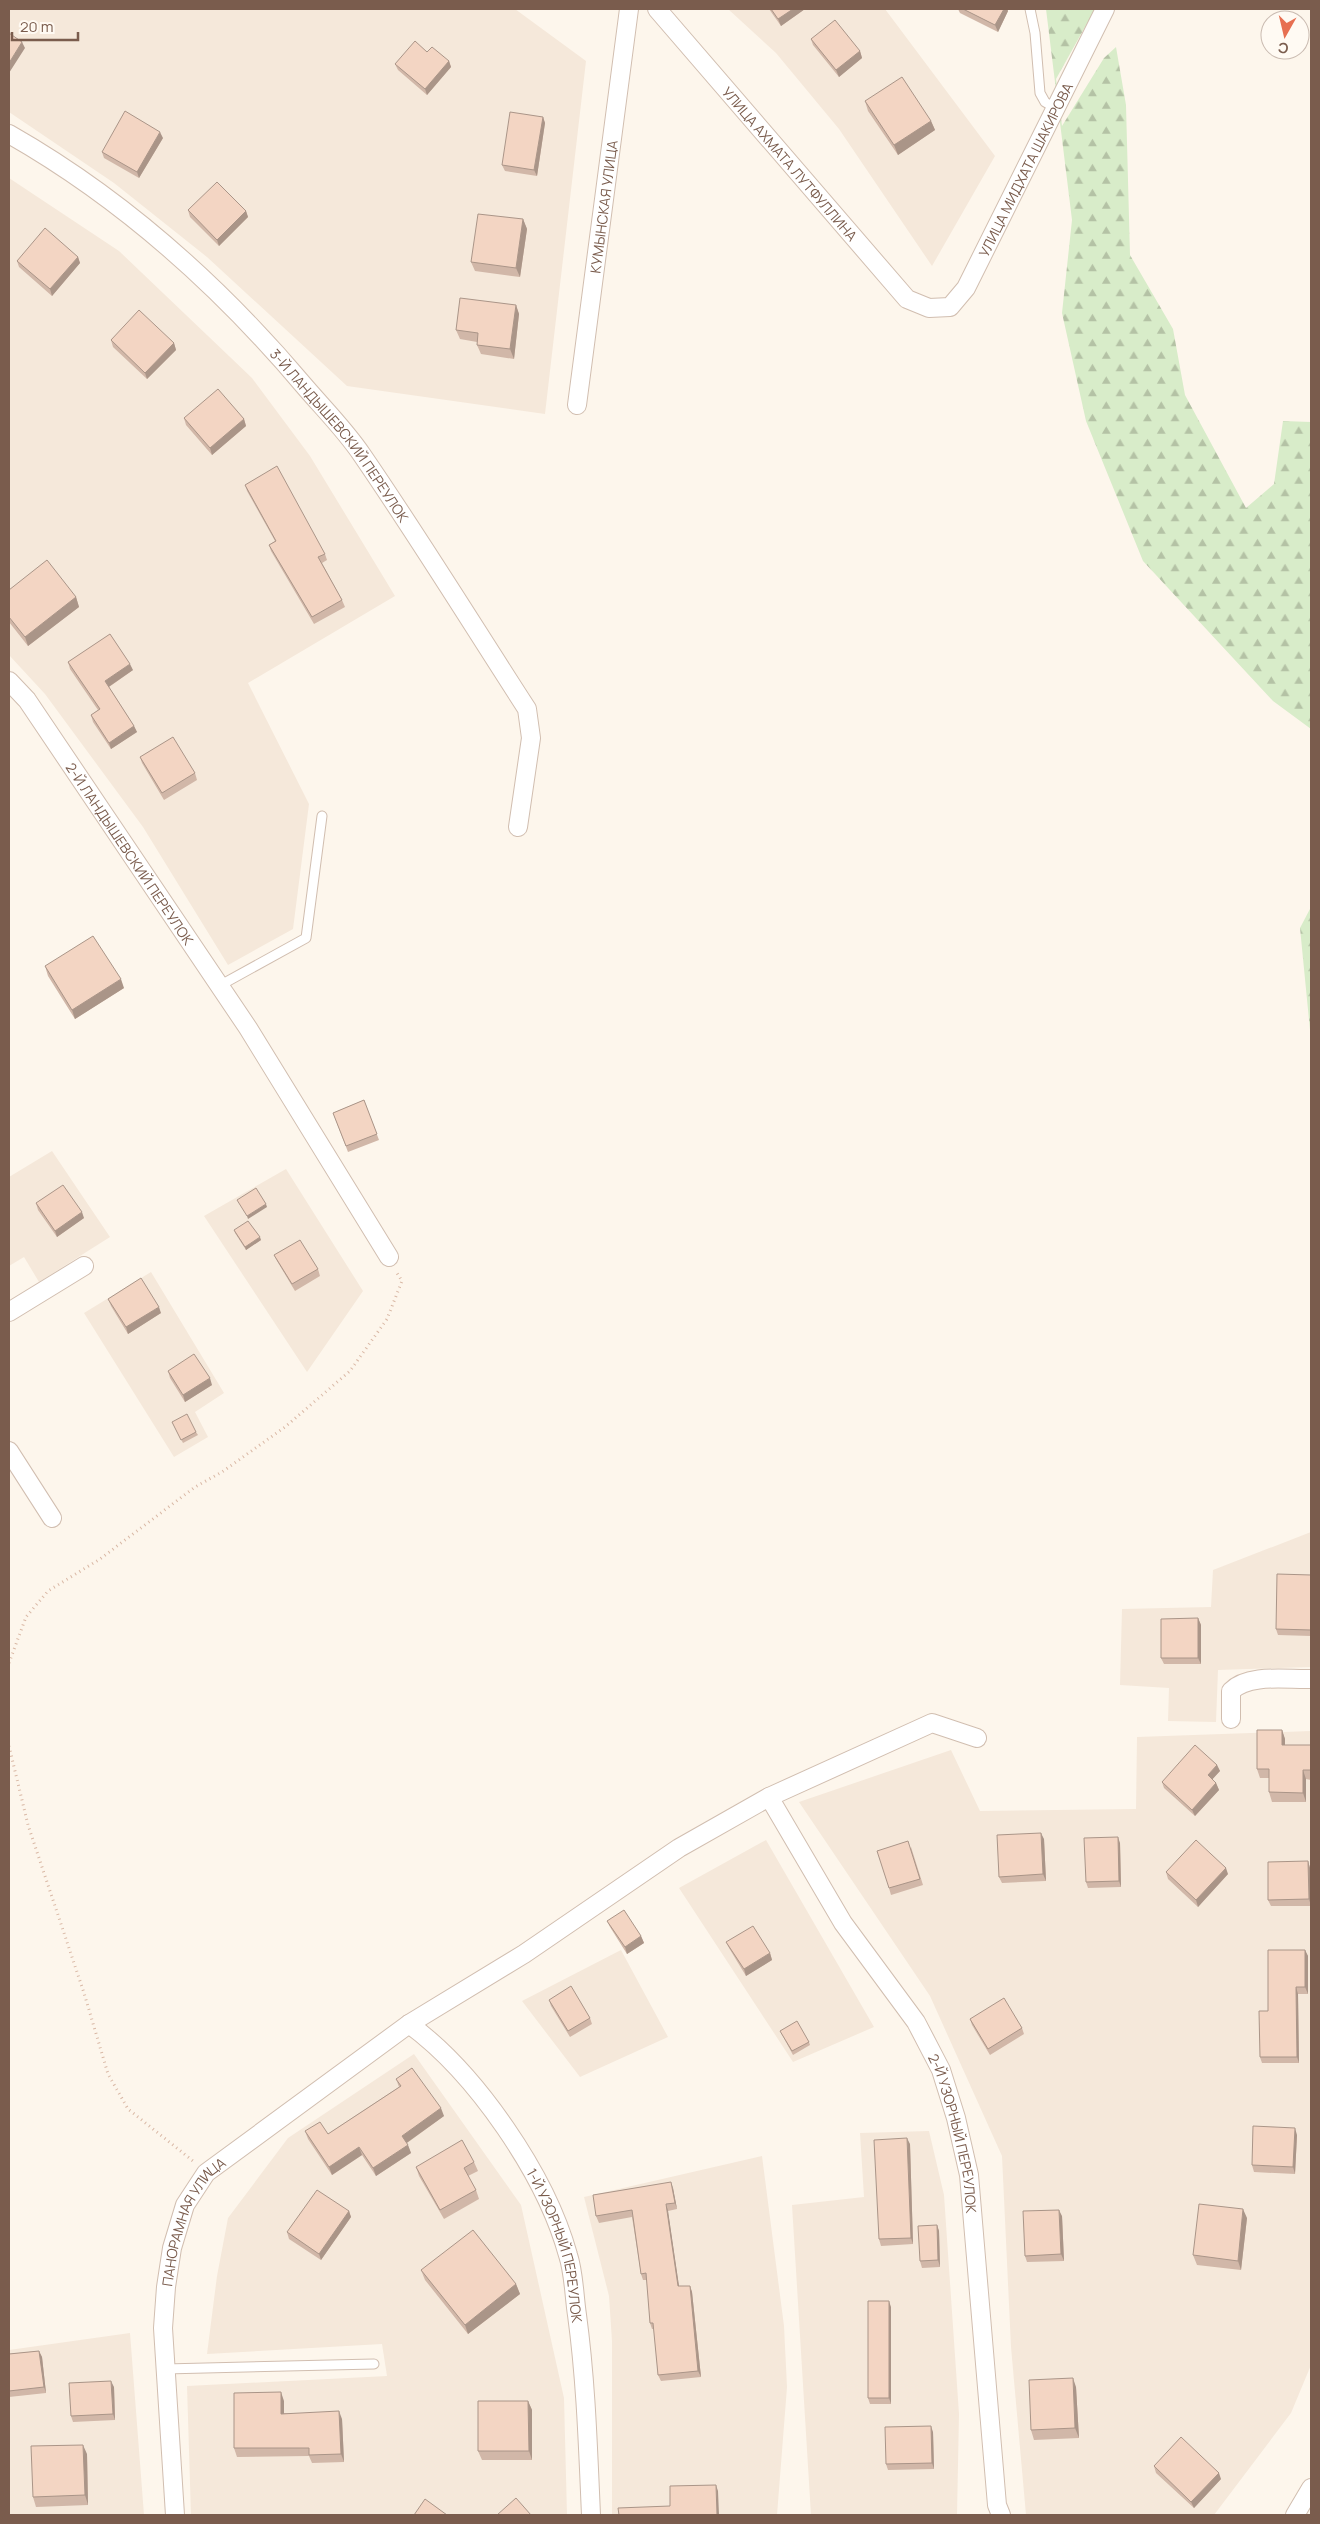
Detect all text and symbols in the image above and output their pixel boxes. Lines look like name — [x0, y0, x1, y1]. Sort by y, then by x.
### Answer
scale bar — [12, 10, 79, 42]
north arrow — [1260, 10, 1310, 60]
text: 20 m — [20, 16, 53, 37]
text: С — [1277, 38, 1290, 58]
street label: УЛИЦА МИДХАТА ШАКИРОВА — [974, 79, 1077, 260]
street label: УЛИЦА АХМАТА ЛУТФУЛЛИНА — [718, 82, 862, 245]
street label: КУМЫНСКАЯ УЛИЦА — [585, 139, 621, 275]
street label: 3-Й ЛАНДЫШЕВСКИЙ ПЕРЕУЛОК — [266, 344, 414, 526]
street label: 2-Й ЛАНДЫШЕВСКИЙ ПЕРЕУЛОК — [62, 759, 199, 949]
street label: 2-Й УЗОРНЫЙ ПЕРЕУЛОК — [924, 2050, 982, 2215]
street label: ПАНОРАМНАЯ УЛИЦА — [157, 2153, 229, 2288]
street label: 1-Й УЗОРНЫЙ ПЕРЕУЛОК — [523, 2165, 588, 2325]

